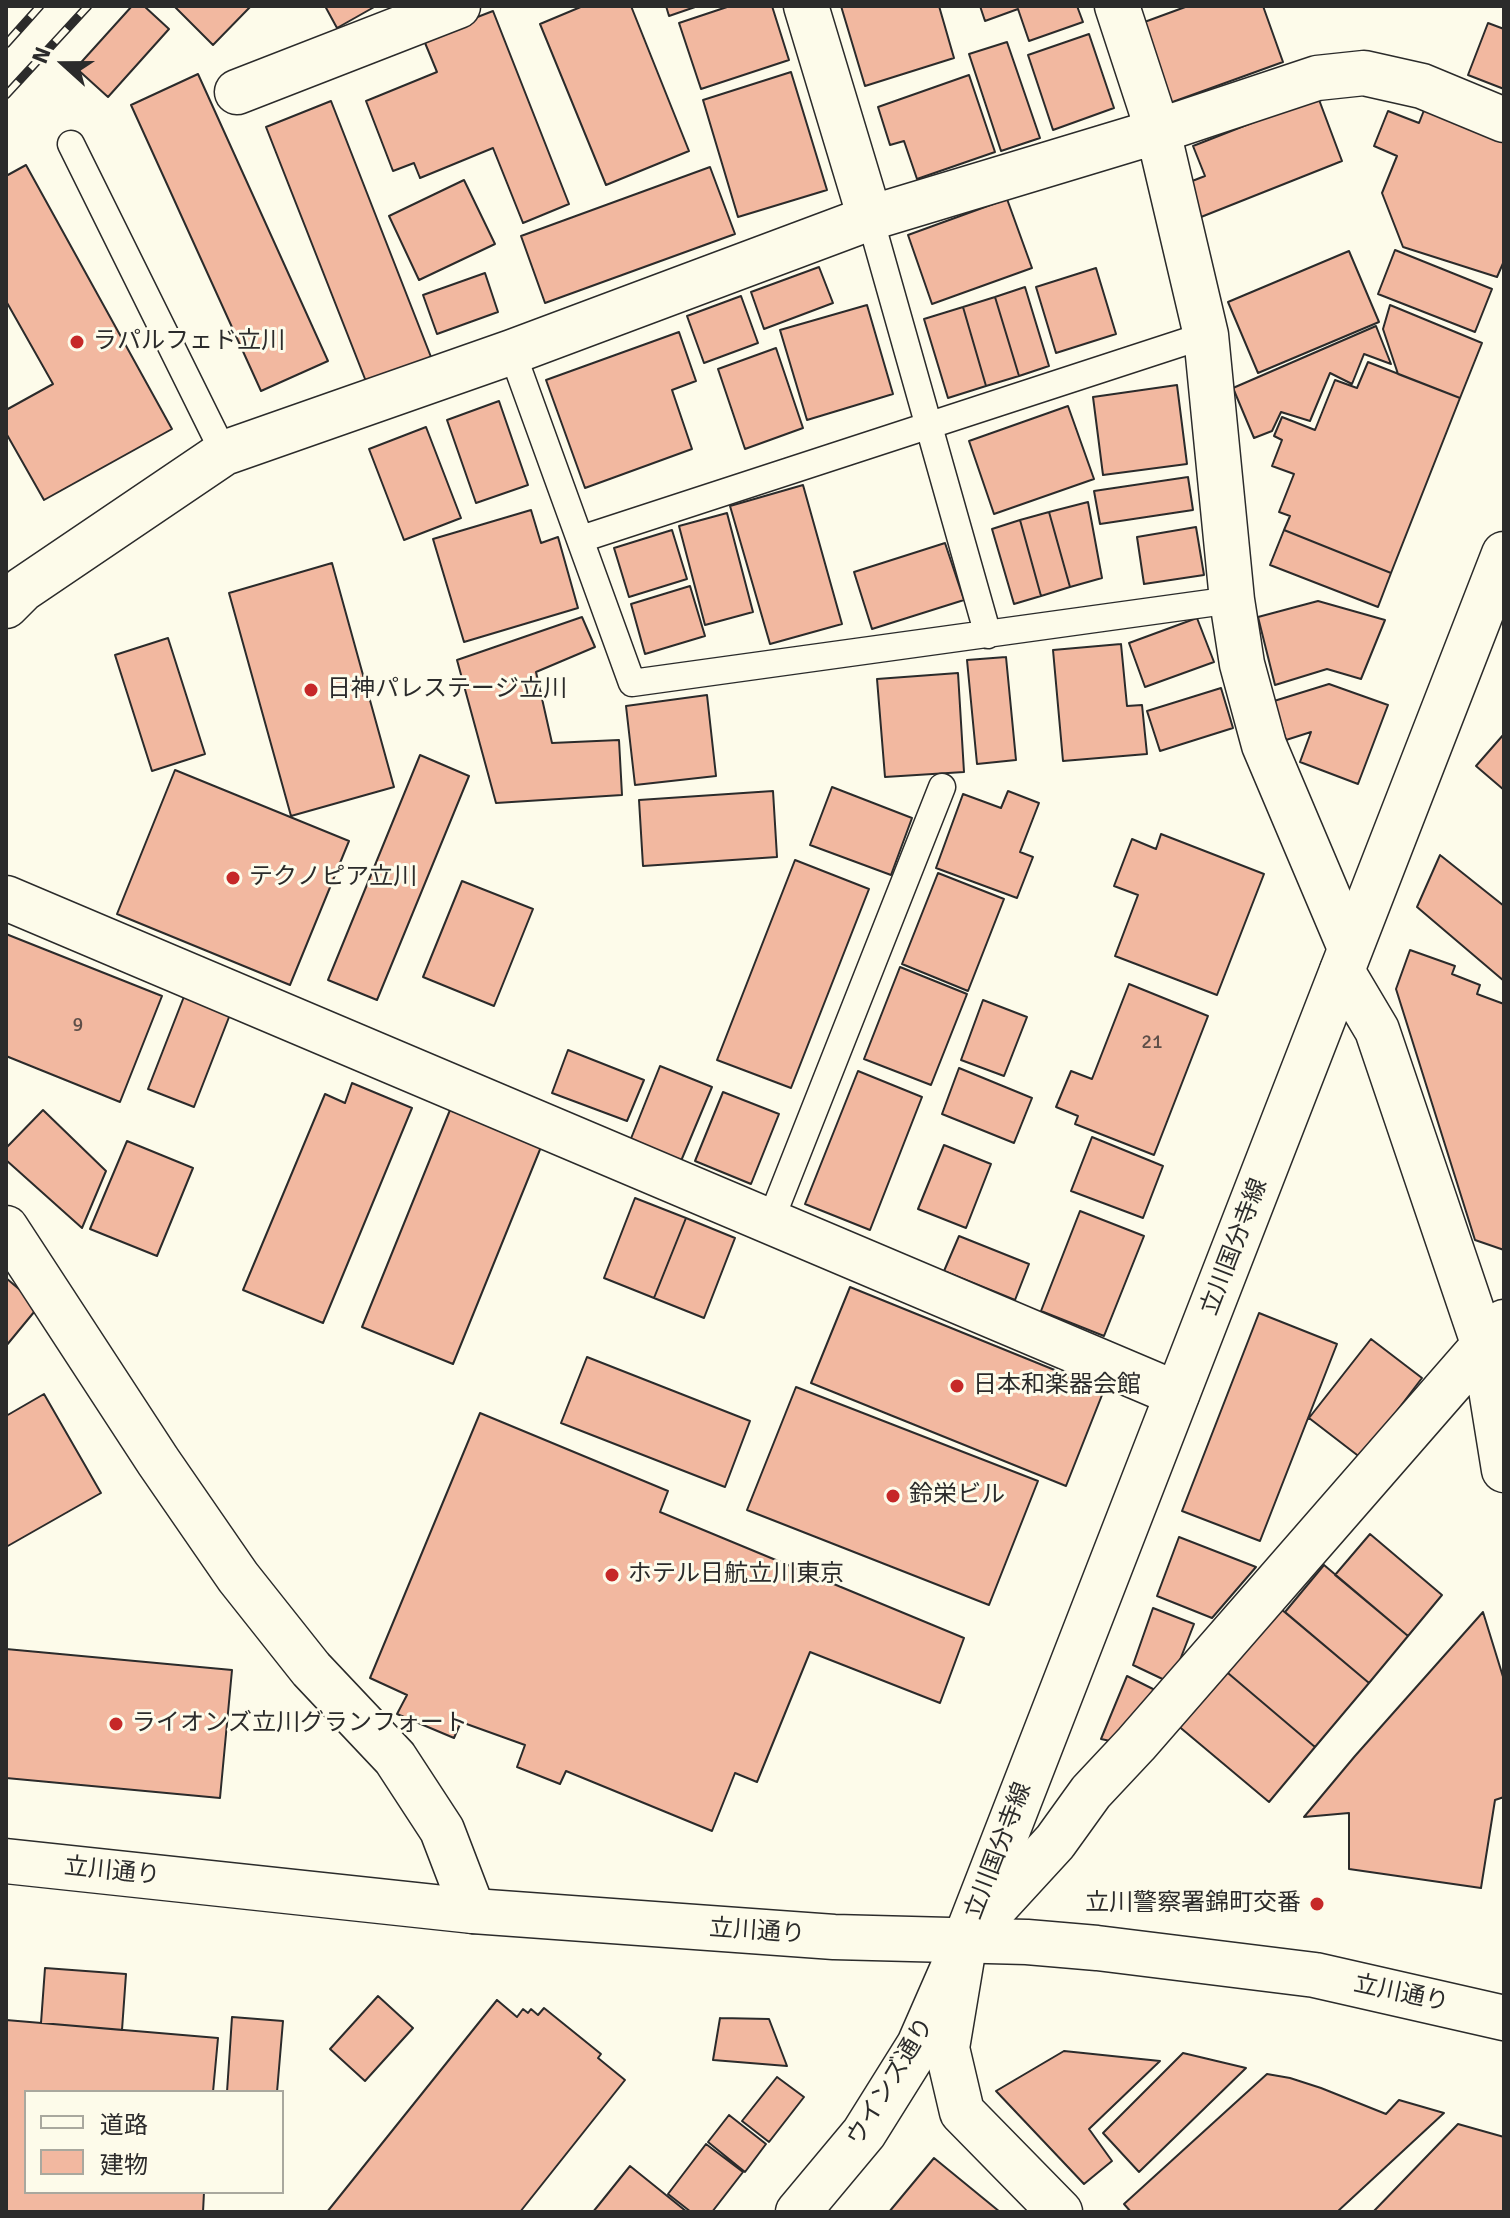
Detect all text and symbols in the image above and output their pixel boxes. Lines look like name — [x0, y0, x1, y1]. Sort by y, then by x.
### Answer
north arrow — [24, 24, 104, 104]
text: N — [26, 43, 56, 67]
place label: ラパルフェド立川 — [93, 328, 285, 356]
marker: ラパルフェド立川 — [68, 333, 86, 351]
place label: 日神パレステージ立川 — [327, 676, 567, 704]
marker: 日神パレステージ立川 — [302, 681, 320, 699]
place label: テクノピア立川 — [249, 864, 417, 892]
marker: テクノピア立川 — [224, 869, 242, 887]
house number: 9 — [73, 1014, 83, 1038]
house number: 21 — [1141, 1031, 1163, 1055]
street label: 立川国分寺線 — [1196, 1175, 1274, 1319]
place label: 日本和楽器会館 — [973, 1372, 1141, 1400]
marker: 日本和楽器会館 — [948, 1377, 966, 1395]
place label: 鈴栄ビル — [909, 1482, 1005, 1510]
marker: 鈴栄ビル — [884, 1487, 902, 1505]
place label: ホテル日航立川東京 — [628, 1561, 844, 1589]
marker: ホテル日航立川東京 — [603, 1566, 621, 1584]
place label: ライオンズ立川グランフォート — [132, 1710, 468, 1738]
marker: ライオンズ立川グランフォート — [107, 1715, 125, 1733]
street label: 立川国分寺線 — [960, 1779, 1038, 1923]
street label: 立川通り — [63, 1853, 161, 1891]
place label: 立川警察署錦町交番 — [1085, 1890, 1301, 1918]
marker: 立川警察署錦町交番 — [1308, 1895, 1326, 1913]
street label: 立川通り — [708, 1914, 806, 1950]
street label: 立川通り — [1351, 1970, 1451, 2018]
street label: ウインズ通り — [842, 2013, 940, 2151]
legend — [24, 2090, 284, 2194]
text: 道路 — [100, 2110, 148, 2140]
text: 建物 — [100, 2150, 148, 2180]

